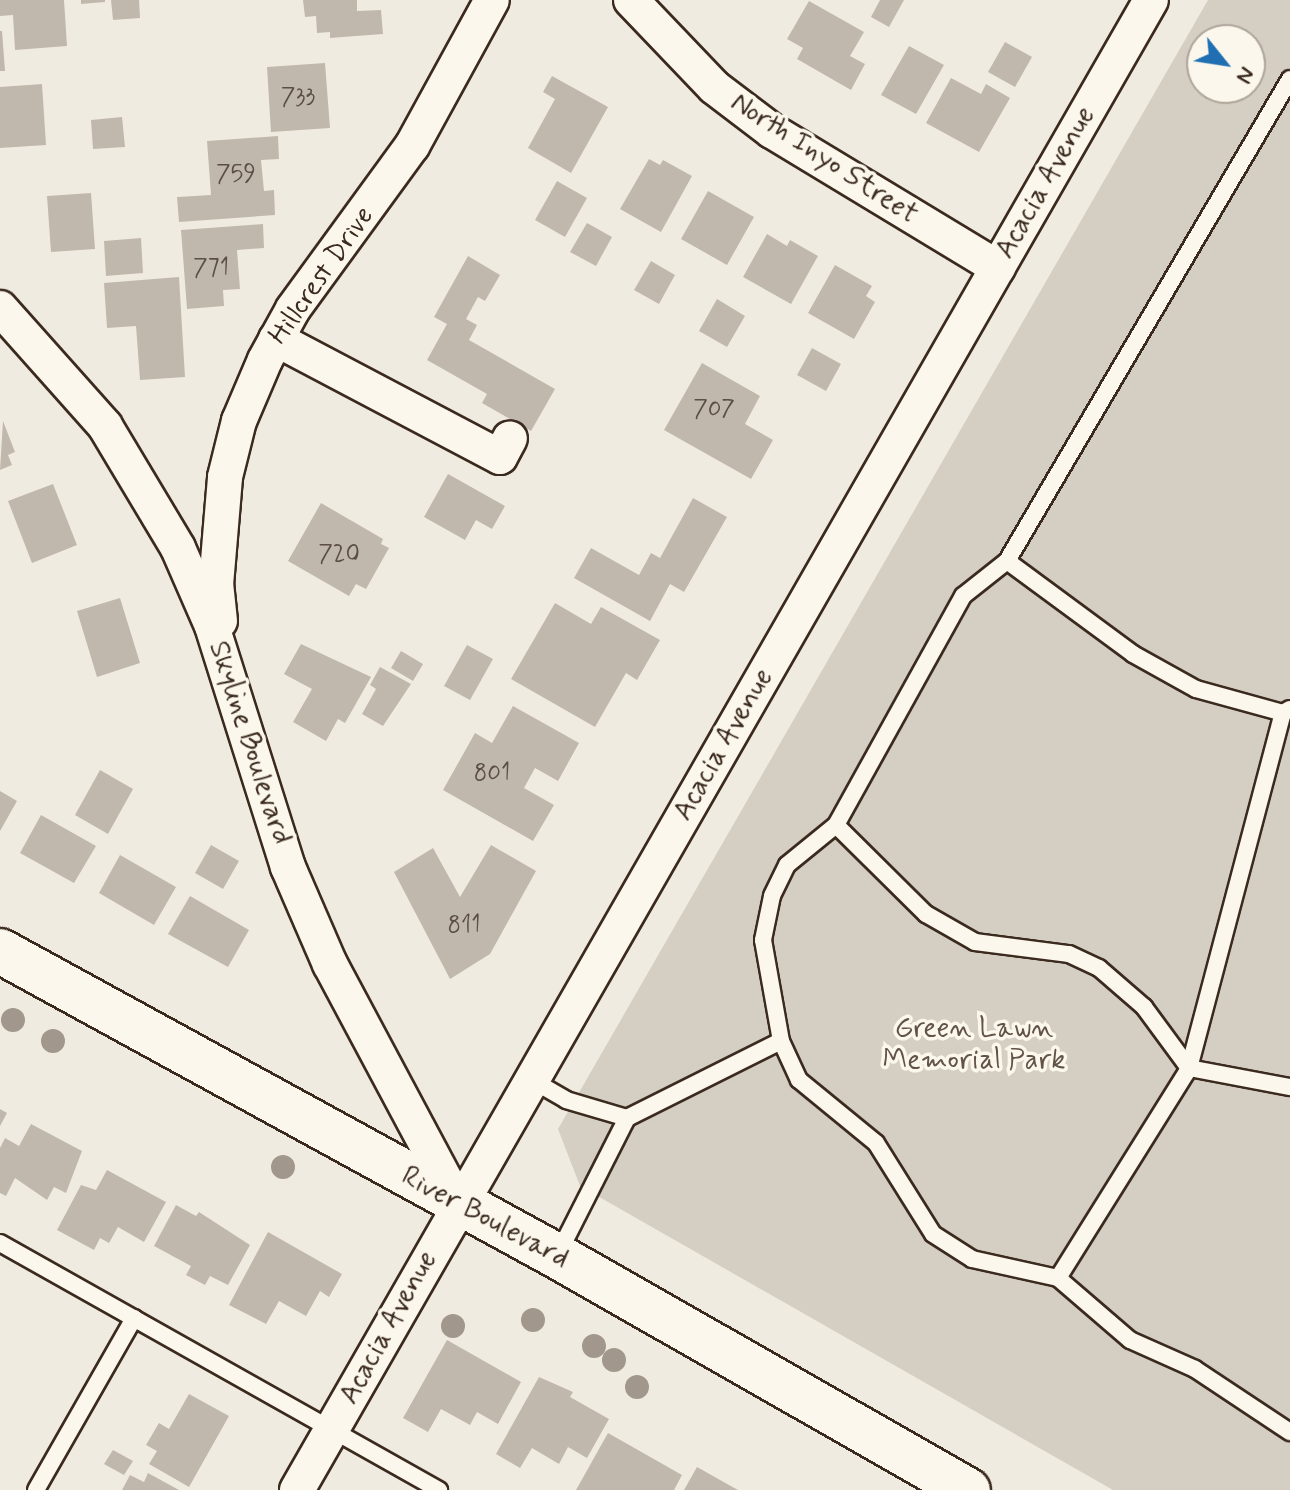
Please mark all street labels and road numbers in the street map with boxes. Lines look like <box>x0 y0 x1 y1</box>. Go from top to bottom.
street label: North Inyo Street <box>725 86 923 232</box>
street label: Acacia Avenue <box>988 100 1104 266</box>
street label: Hillcrest Drive <box>262 201 382 351</box>
street label: Skyline Boulevard <box>201 639 297 847</box>
street label: Acacia Avenue <box>666 662 782 828</box>
street label: River Boulevard <box>397 1161 573 1275</box>
street label: Acacia Avenue <box>332 1244 446 1412</box>

